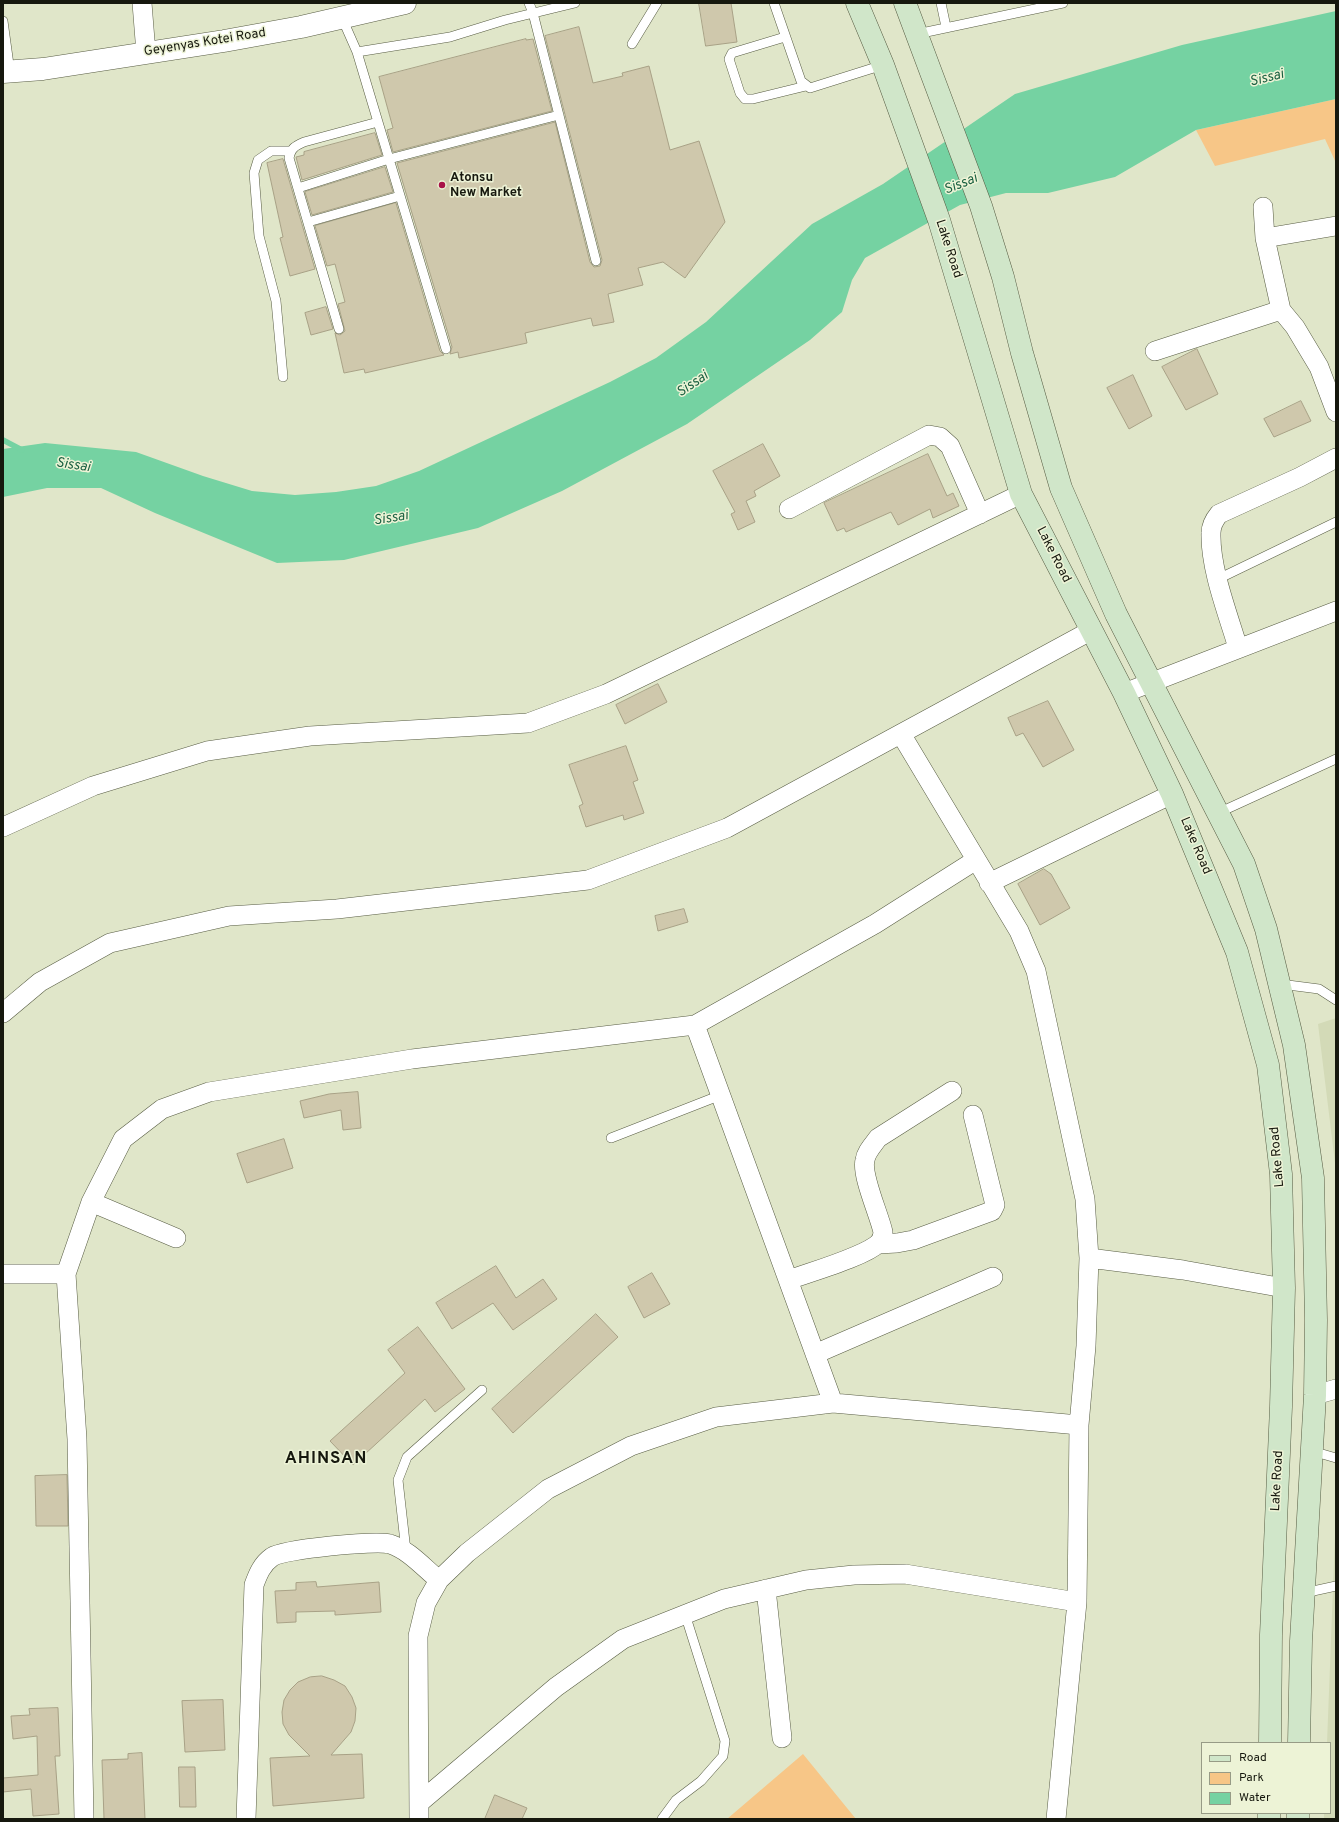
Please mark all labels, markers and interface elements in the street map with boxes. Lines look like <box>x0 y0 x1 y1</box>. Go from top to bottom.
street label: Geyenyas Kotei Road <box>143 26 267 60</box>
water label: Sissai <box>1248 67 1286 91</box>
place label: Atonsu New Market <box>450 170 522 201</box>
water label: Sissai <box>942 171 980 199</box>
marker: Atonsu New Market <box>437 180 447 190</box>
street label: Lake Road <box>931 218 965 280</box>
water label: Sissai <box>674 368 712 402</box>
water label: Sissai <box>55 455 91 477</box>
water label: Sissai <box>373 508 409 530</box>
street label: Lake Road <box>1032 524 1074 586</box>
street label: Lake Road <box>1176 815 1214 877</box>
street label: Lake Road <box>1268 1126 1288 1188</box>
district label: AHINSAN <box>285 1450 367 1470</box>
street label: Lake Road <box>1269 1450 1287 1512</box>
legend <box>1201 1742 1331 1814</box>
text: Road <box>1239 1750 1267 1766</box>
text: Park <box>1239 1770 1264 1786</box>
text: Water <box>1239 1790 1271 1806</box>

